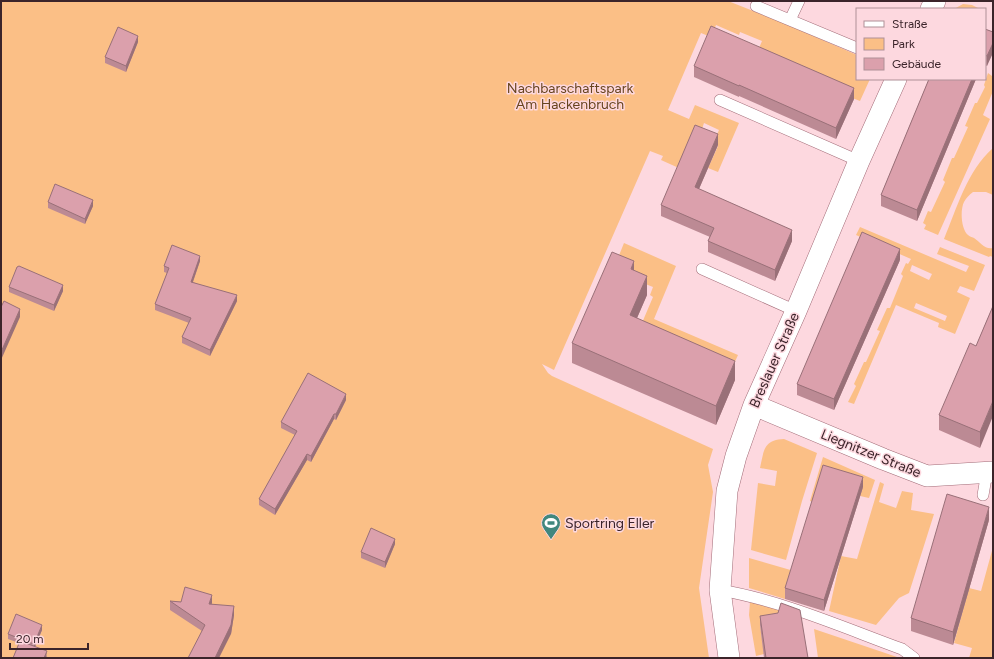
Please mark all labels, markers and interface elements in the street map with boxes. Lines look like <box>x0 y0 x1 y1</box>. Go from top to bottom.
legend <box>856 8 986 80</box>
text: Straße <box>892 17 928 31</box>
text: Park <box>892 37 915 51</box>
text: Gebäude <box>892 57 942 71</box>
park label: Nachbarschaftspark Am Hackenbruch <box>507 80 633 113</box>
street label: Breslauer Straße <box>746 310 803 411</box>
street label: Liegnitzer Straße <box>818 426 924 481</box>
sports icon: Sportring Eller <box>540 512 562 540</box>
place label: Sportring Eller <box>565 515 655 532</box>
scale bar <box>10 625 88 651</box>
text: 20 m <box>16 632 44 646</box>

